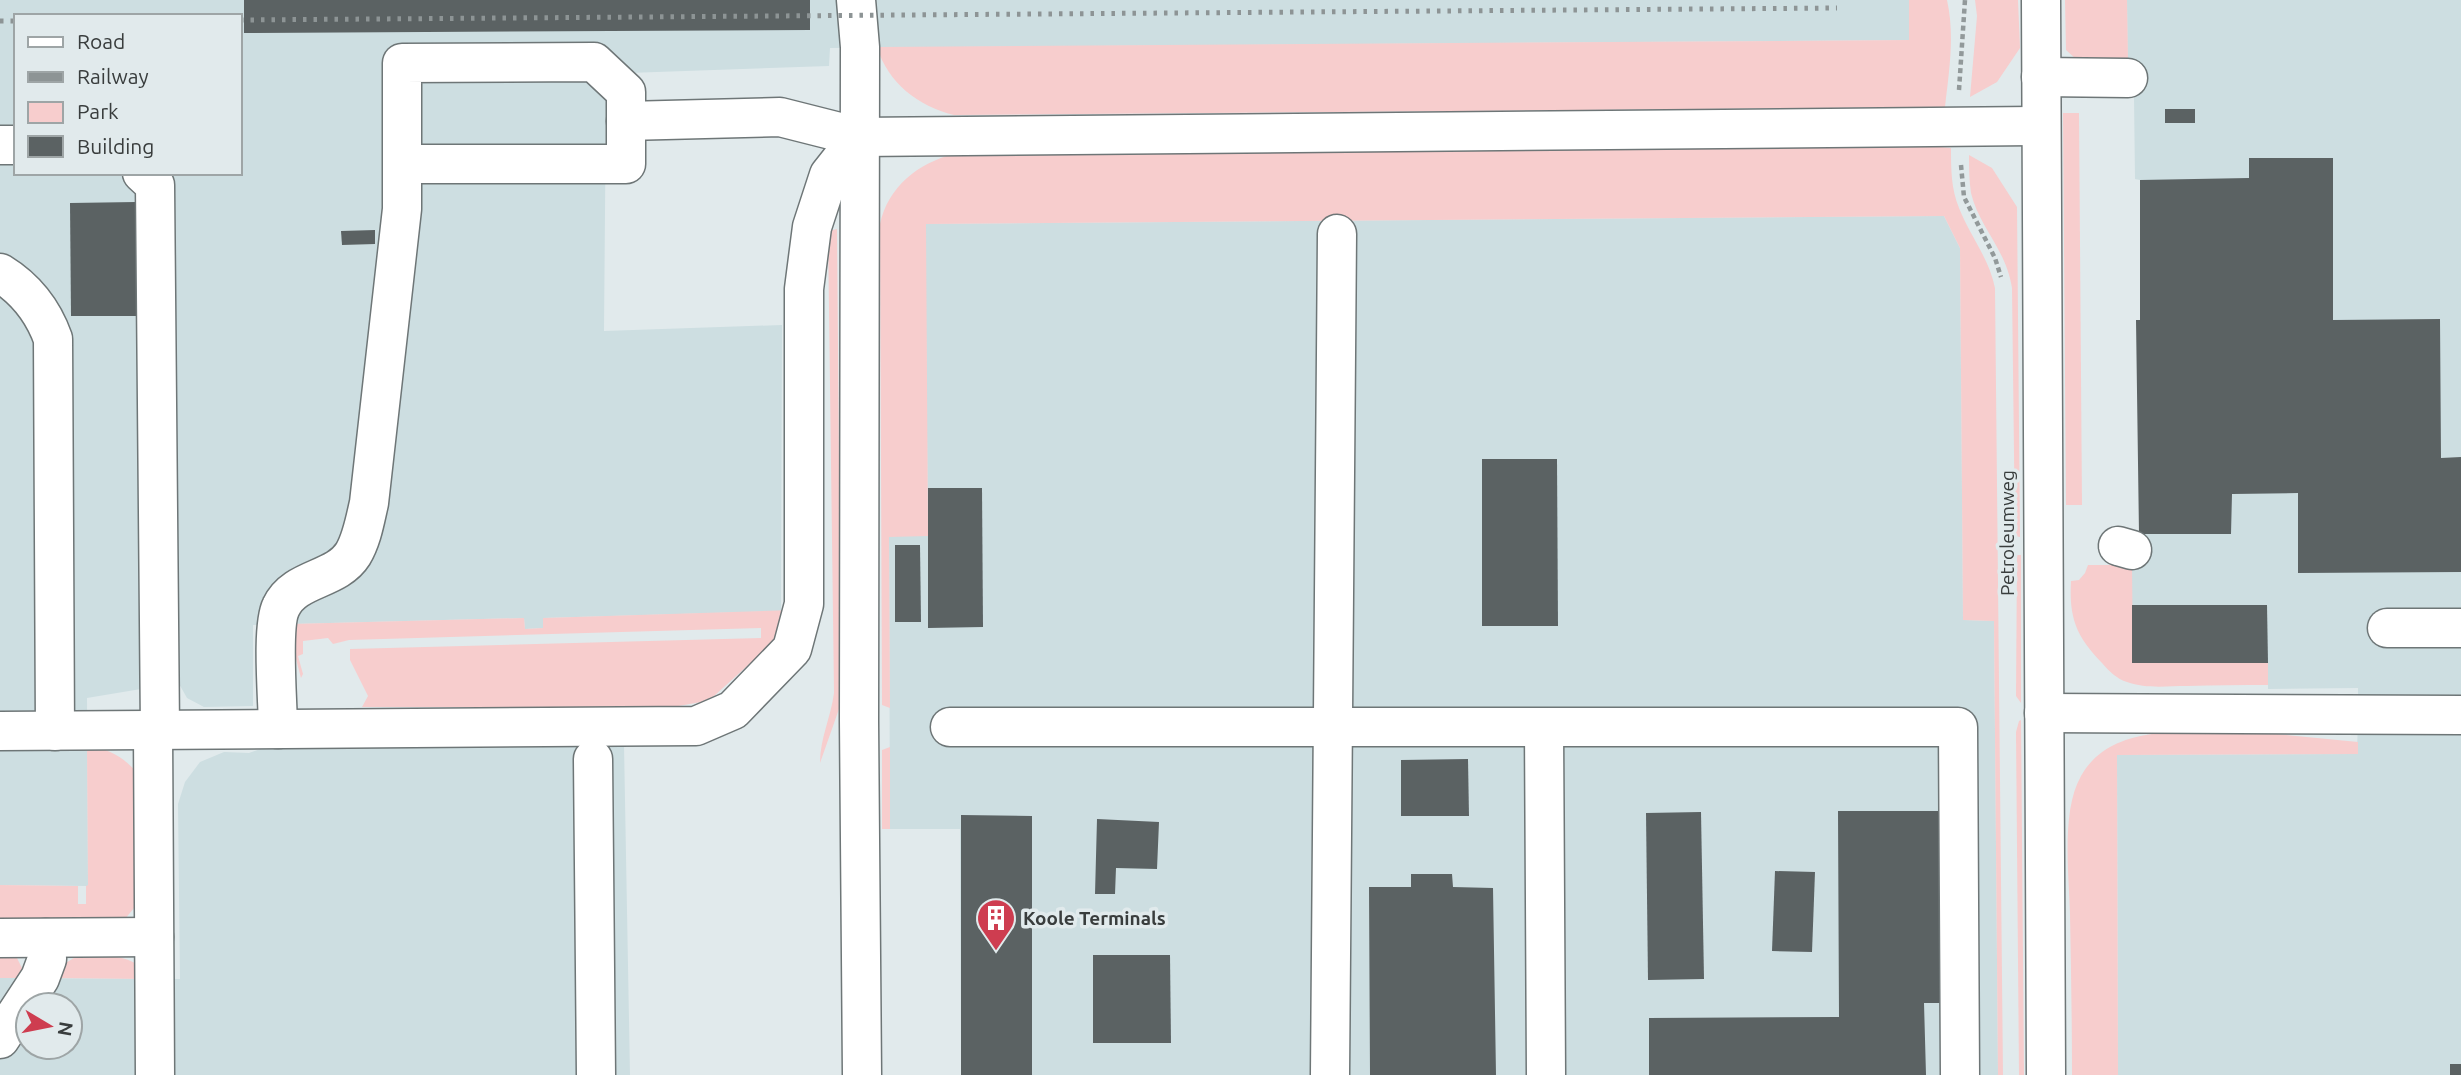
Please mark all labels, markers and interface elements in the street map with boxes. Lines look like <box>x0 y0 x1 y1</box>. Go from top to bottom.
legend <box>14 14 242 175</box>
text: Road <box>77 29 125 53</box>
text: Railway <box>77 64 149 88</box>
text: Park <box>77 99 119 123</box>
text: Building <box>77 134 154 158</box>
street label: Petroleumweg <box>1996 470 2018 596</box>
building icon: Koole Terminals <box>975 897 1017 952</box>
place label: Koole Terminals <box>1023 907 1166 929</box>
north arrow <box>14 991 84 1061</box>
text: N <box>54 1020 78 1038</box>

